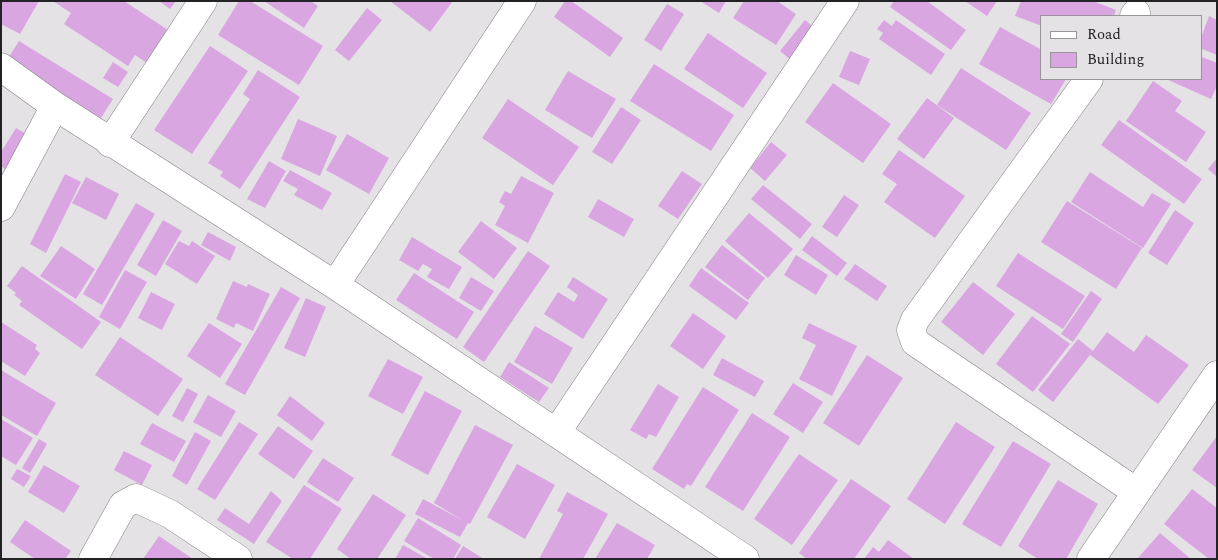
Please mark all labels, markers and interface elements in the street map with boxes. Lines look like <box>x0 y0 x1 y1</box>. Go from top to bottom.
legend <box>1040 15 1203 80</box>
text: Road <box>1087 23 1121 46</box>
text: Building <box>1087 48 1144 71</box>

